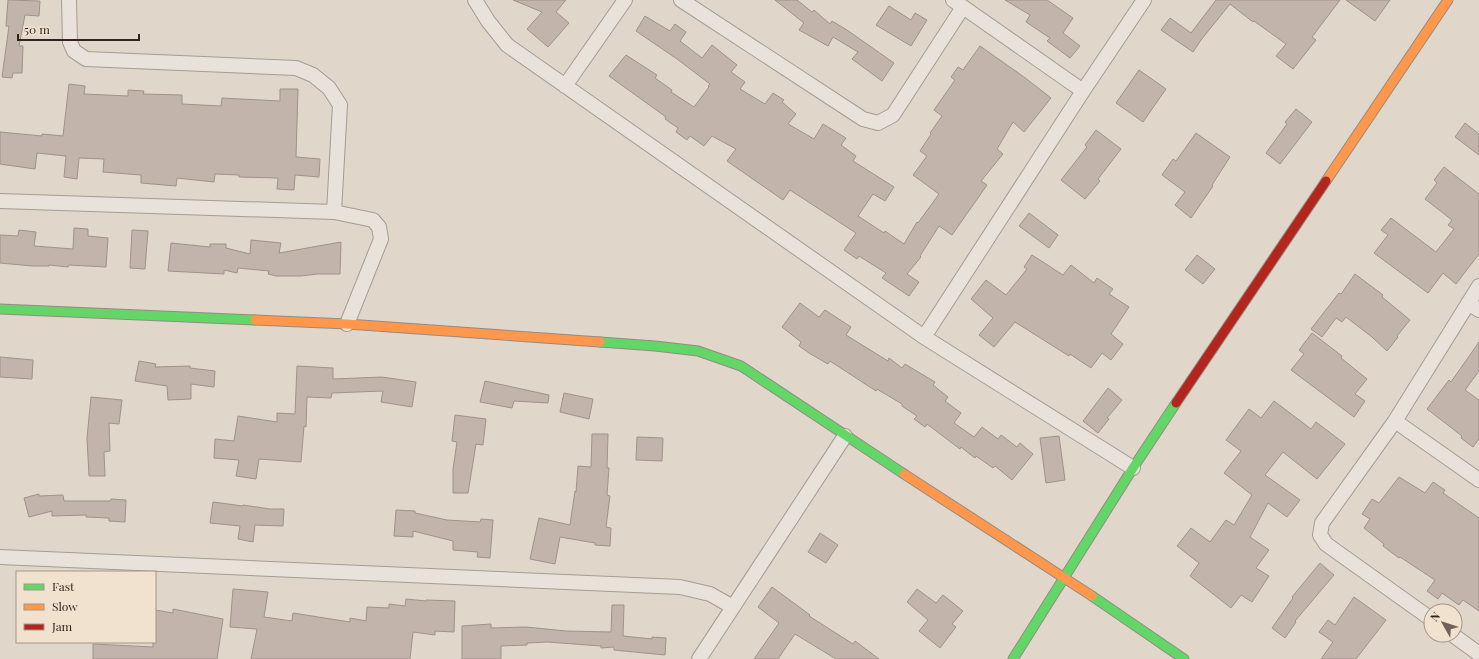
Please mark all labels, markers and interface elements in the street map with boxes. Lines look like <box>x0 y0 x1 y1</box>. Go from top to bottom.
scale bar <box>18 16 139 42</box>
text: 50 m <box>24 21 50 37</box>
legend <box>16 571 156 643</box>
text: Fast <box>52 578 75 594</box>
text: Slow <box>52 598 78 614</box>
north arrow <box>1423 603 1463 643</box>
text: N <box>1427 609 1443 624</box>
text: Jam <box>51 618 73 634</box>

